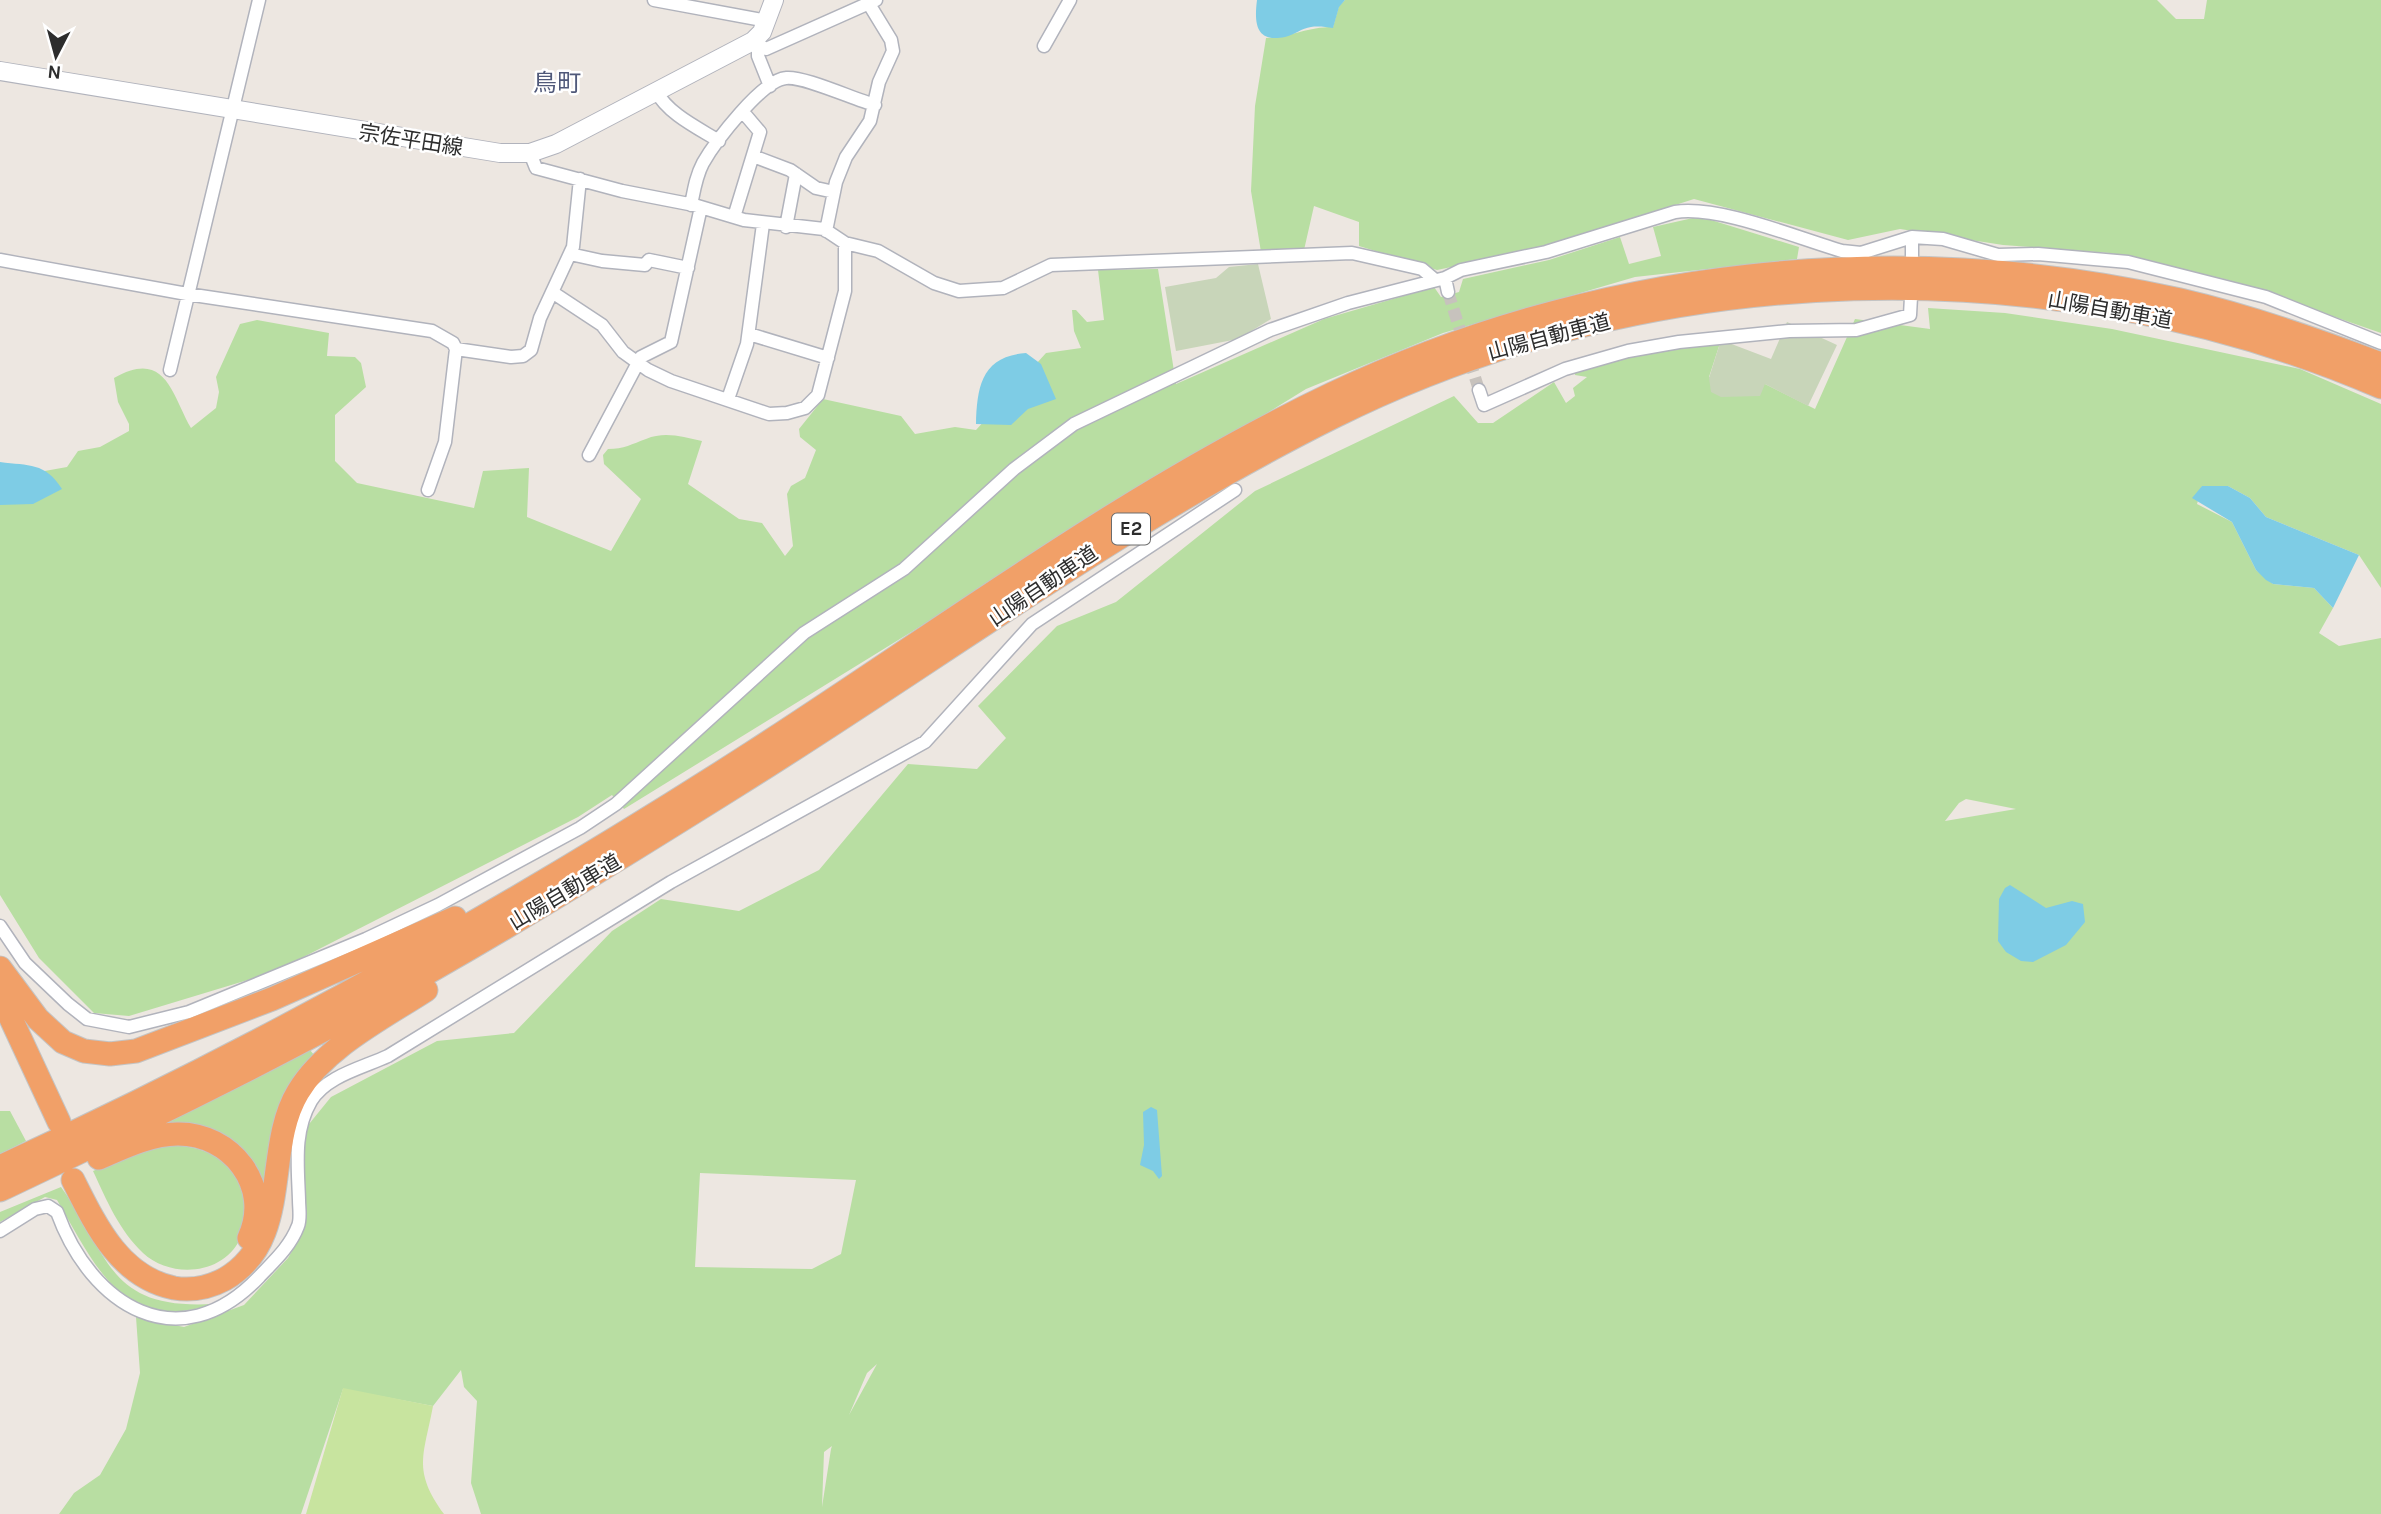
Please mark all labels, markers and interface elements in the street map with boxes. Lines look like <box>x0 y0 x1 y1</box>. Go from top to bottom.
north arrow <box>21 21 91 91</box>
text: N <box>46 60 62 84</box>
district label: 鳥町 <box>533 69 581 97</box>
street label: 宗佐平田線 <box>357 120 465 160</box>
street label: 山陽自動車道 <box>2046 287 2174 333</box>
street label: 山陽自動車道 <box>1485 309 1613 365</box>
road number: E2 <box>1112 514 1150 544</box>
street label: 山陽自動車道 <box>984 541 1102 631</box>
street label: 山陽自動車道 <box>505 849 625 935</box>

